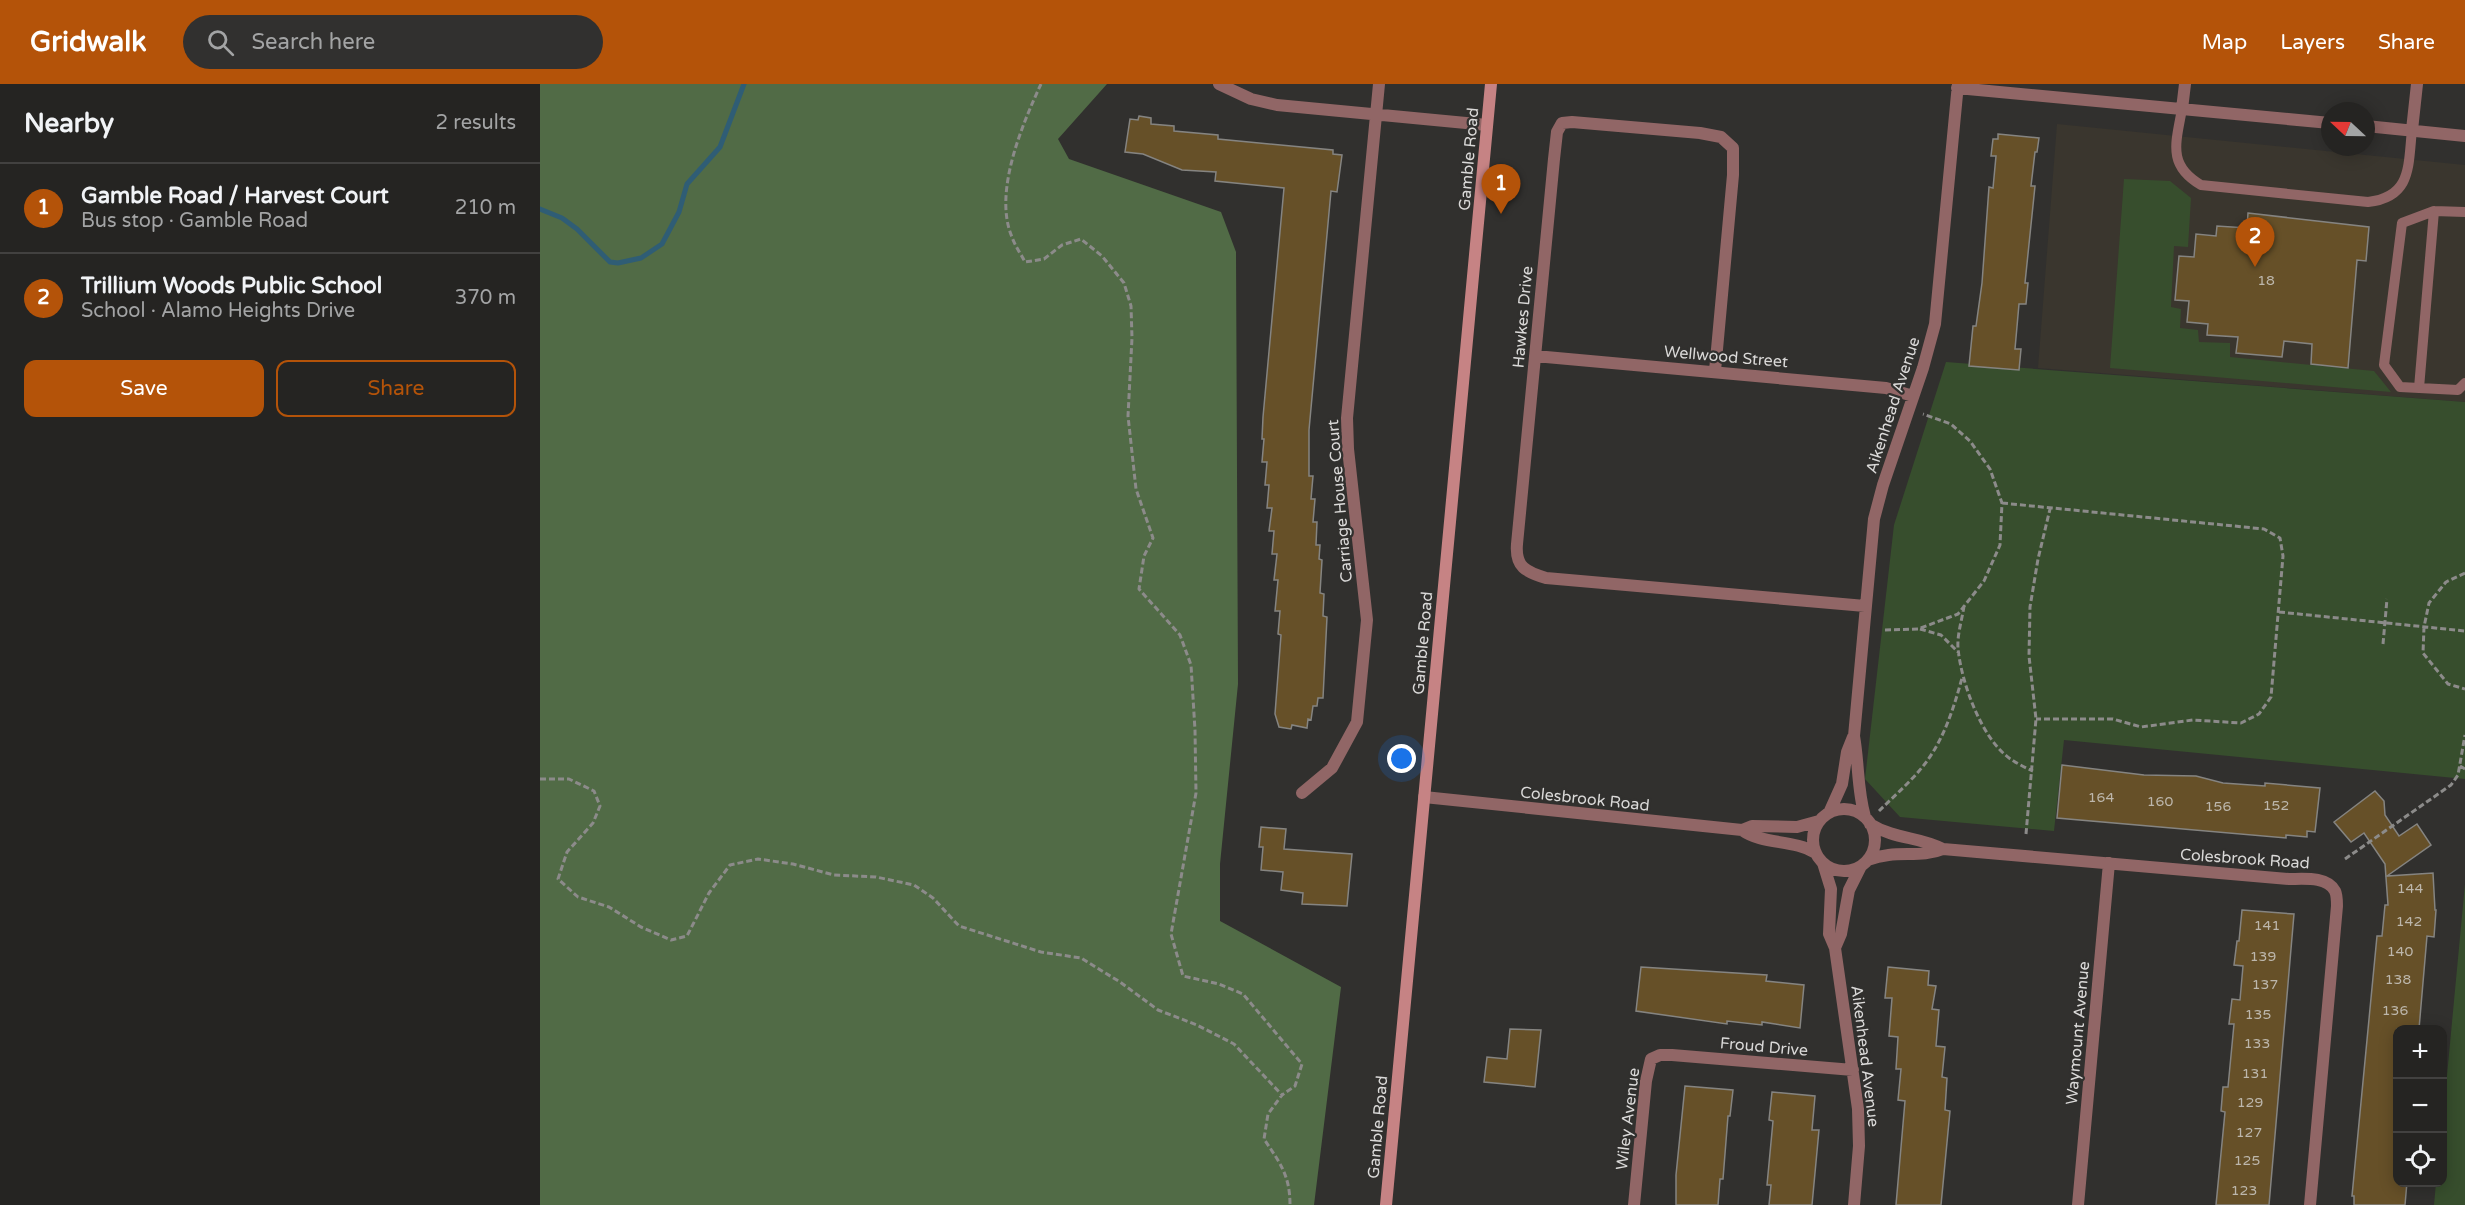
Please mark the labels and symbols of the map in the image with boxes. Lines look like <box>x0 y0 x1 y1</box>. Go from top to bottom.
north arrow <box>2321 102 2375 156</box>
street label: Gamble Road <box>1455 107 1483 211</box>
pin: 1 <box>1482 164 1520 214</box>
pin: 2 <box>2236 218 2274 267</box>
street label: Hawkes Drive <box>1509 265 1537 369</box>
house number: 18 <box>2257 272 2275 289</box>
street label: Aikenhead Avenue <box>1861 334 1924 476</box>
street label: Wellwood Street <box>1663 342 1789 372</box>
street label: Carriage House Court <box>1323 419 1357 583</box>
street label: Gamble Road <box>1409 591 1437 695</box>
your location <box>1387 744 1416 773</box>
street label: Colesbrook Road <box>1519 782 1651 816</box>
house number: 164 <box>2088 789 2114 806</box>
house number: 160 <box>2147 793 2173 810</box>
house number: 152 <box>2263 797 2289 814</box>
house number: 156 <box>2205 798 2231 815</box>
street label: Colesbrook Road <box>2179 844 2310 874</box>
house number: 144 <box>2397 880 2423 897</box>
house number: 142 <box>2396 913 2422 930</box>
house number: 141 <box>2254 917 2280 934</box>
house number: 140 <box>2387 943 2413 960</box>
house number: 139 <box>2250 948 2276 965</box>
street label: Waymount Avenue <box>2062 960 2094 1106</box>
house number: 138 <box>2385 971 2411 988</box>
house number: 137 <box>2252 976 2278 993</box>
street label: Aikenhead Avenue <box>1846 984 1884 1128</box>
house number: 136 <box>2382 1002 2408 1019</box>
house number: 135 <box>2245 1006 2271 1023</box>
street label: Froud Drive <box>1719 1033 1809 1061</box>
house number: 133 <box>2244 1035 2270 1052</box>
house number: 131 <box>2242 1065 2268 1082</box>
street label: Wiley Avenue <box>1612 1067 1644 1171</box>
street label: Gamble Road <box>1364 1075 1392 1179</box>
house number: 129 <box>2237 1094 2263 1111</box>
house number: 127 <box>2236 1124 2262 1141</box>
house number: 125 <box>2234 1152 2260 1169</box>
house number: 123 <box>2231 1182 2257 1199</box>

